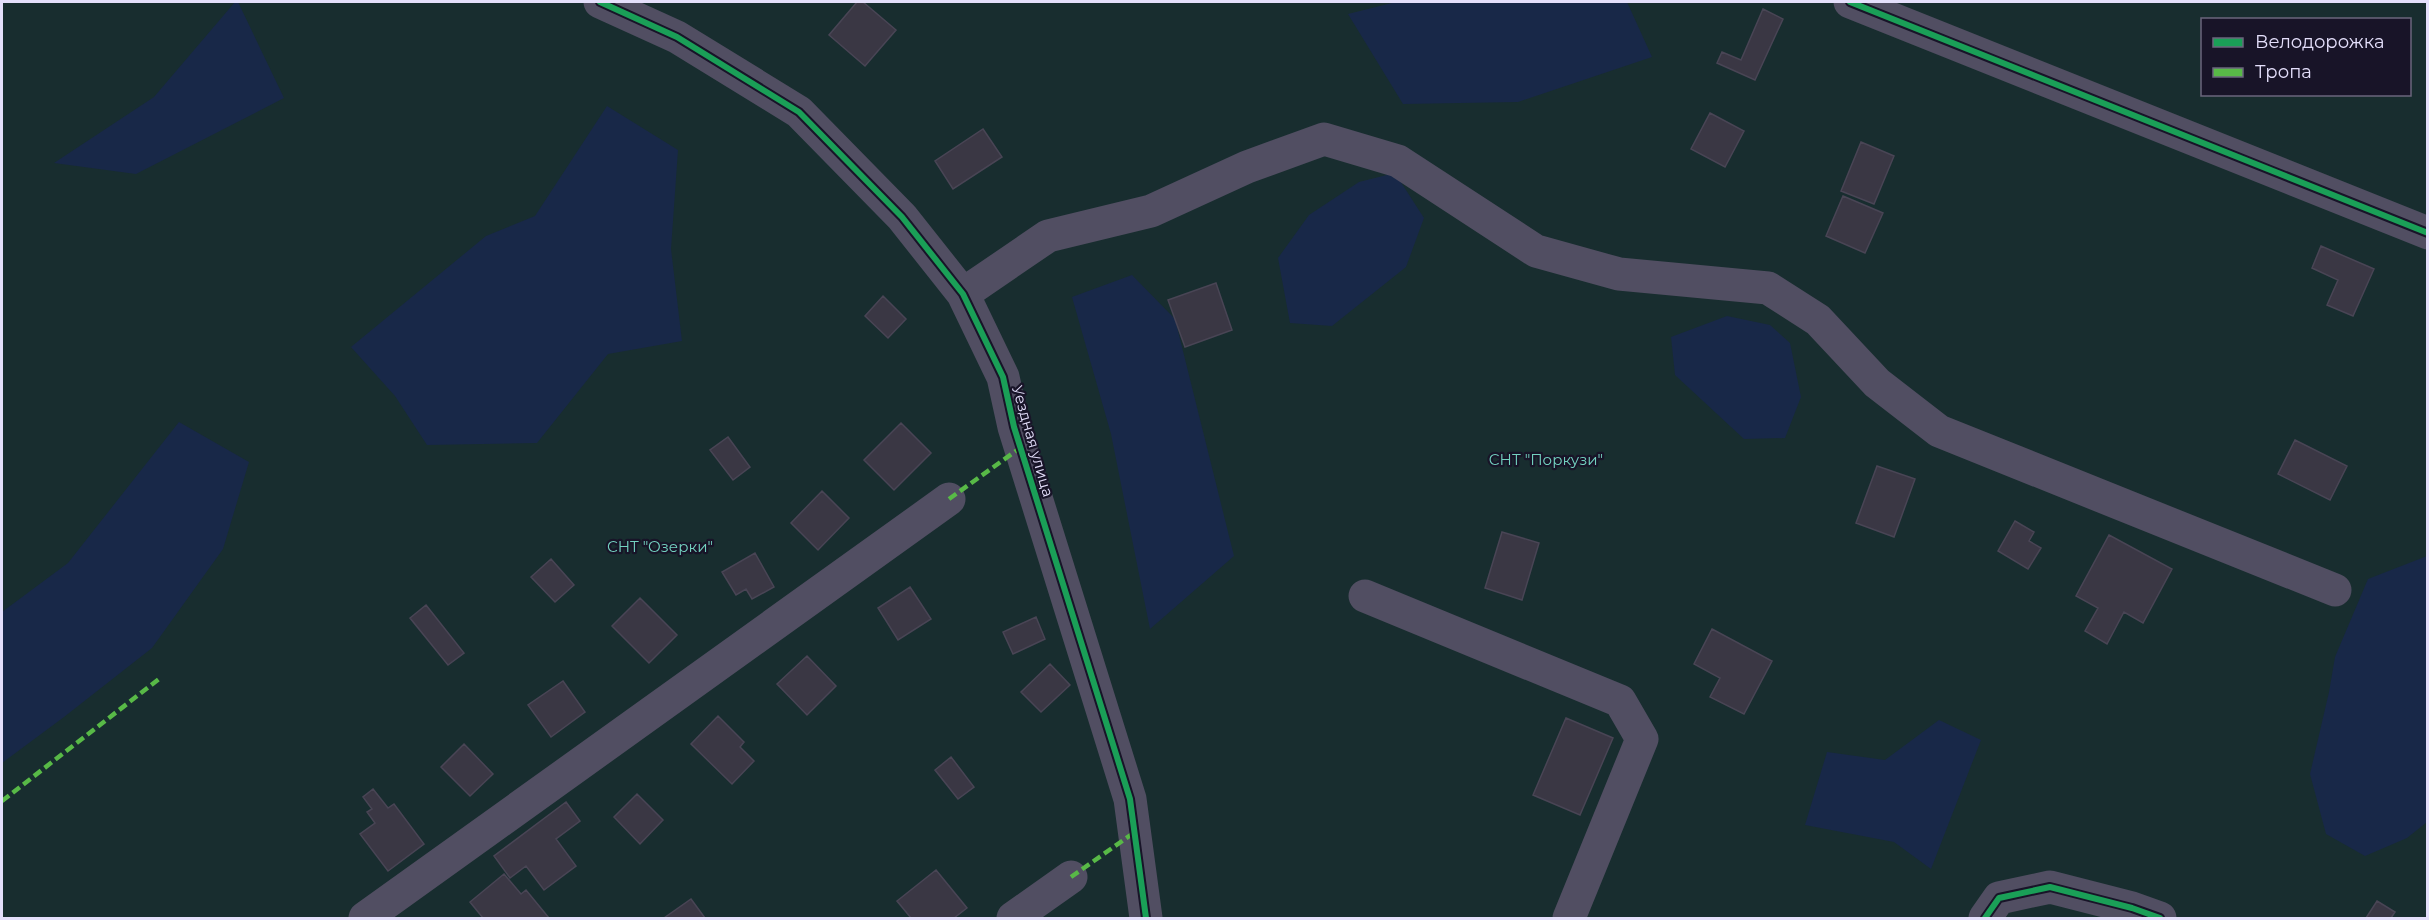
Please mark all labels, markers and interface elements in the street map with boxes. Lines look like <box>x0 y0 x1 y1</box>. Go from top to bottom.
legend <box>2201 18 2411 96</box>
text: Велодорожка <box>2255 31 2384 53</box>
text: Тропа <box>2255 61 2312 83</box>
street label: Уездная улица <box>1008 383 1058 499</box>
park label: СНТ "Поркузи" <box>1489 450 1603 469</box>
park label: СНТ "Озерки" <box>607 537 713 556</box>

